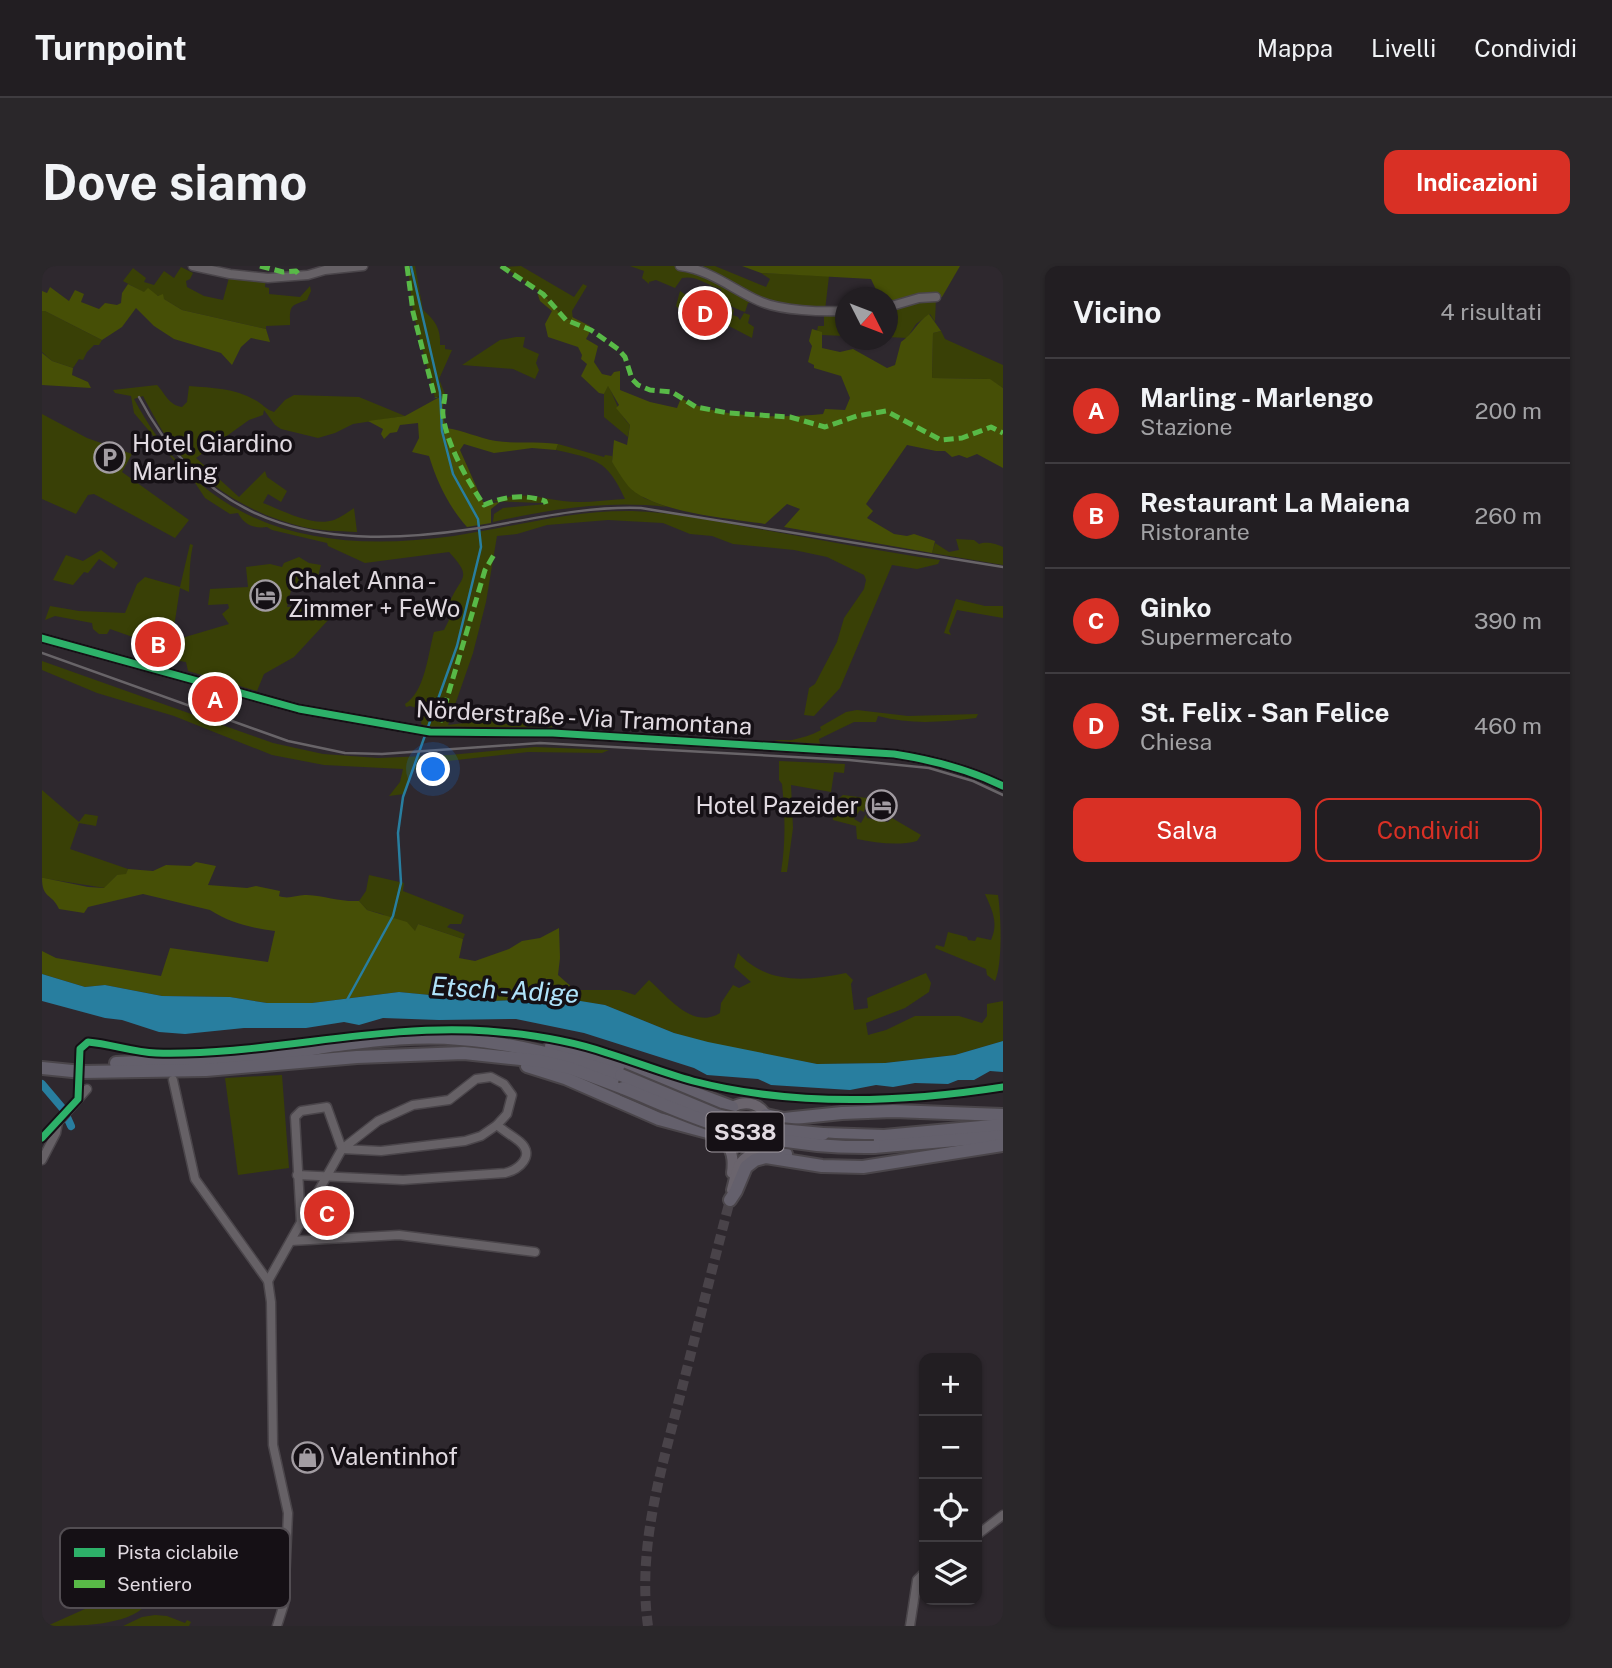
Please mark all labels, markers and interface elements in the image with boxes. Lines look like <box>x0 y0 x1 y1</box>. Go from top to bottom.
text: Turnpoint <box>35 29 187 67</box>
text: Mappa <box>1257 34 1333 62</box>
text: Livelli <box>1371 34 1436 62</box>
text: Condividi <box>1474 34 1577 62</box>
button: Indicazioni <box>1384 150 1570 214</box>
text: Dove siamo <box>42 153 307 211</box>
pin: D <box>682 287 728 339</box>
north arrow <box>835 287 898 350</box>
text: Vicino <box>1073 294 1162 330</box>
text: 4 risultati <box>1440 298 1542 325</box>
text: Marling - Marlengo <box>1140 382 1373 413</box>
text: A <box>1088 397 1104 424</box>
text: 200 m <box>1475 397 1542 424</box>
text: Stazione <box>1140 413 1233 440</box>
place label: Hotel Giardino Marling <box>132 429 293 485</box>
parking icon: Hotel Giardino Marling <box>92 441 126 475</box>
text: Restaurant La Maiena <box>1140 487 1410 518</box>
text: B <box>1088 502 1104 529</box>
text: 260 m <box>1475 502 1542 529</box>
text: Ristorante <box>1140 518 1250 545</box>
place label: Chalet Anna - Zimmer + FeWo <box>288 566 460 622</box>
hotel icon: Chalet Anna - Zimmer + FeWo <box>248 578 282 612</box>
text: Ginko <box>1140 592 1212 623</box>
text: C <box>1088 607 1104 634</box>
text: 390 m <box>1474 607 1542 634</box>
pin: B <box>135 618 181 670</box>
text: Supermercato <box>1140 623 1293 650</box>
pin: A <box>192 673 238 725</box>
street label: Nörderstraße - Via Tramontana <box>415 694 753 740</box>
text: St. Felix - San Felice <box>1140 697 1390 728</box>
text: D <box>1088 712 1104 739</box>
text: 460 m <box>1474 712 1542 739</box>
text: Chiesa <box>1140 728 1212 755</box>
your location <box>416 752 450 786</box>
hotel icon: Hotel Pazeider <box>865 789 899 823</box>
place label: Hotel Pazeider <box>695 791 859 819</box>
button: Salva <box>1073 798 1301 862</box>
button: Condividi <box>1315 798 1542 862</box>
water label: Etsch - Adige <box>430 970 580 1009</box>
road number: SS38 <box>706 1112 784 1152</box>
pin: C <box>304 1187 350 1239</box>
map controls <box>919 1353 982 1605</box>
button: + <box>919 1353 982 1416</box>
button: − <box>919 1416 982 1479</box>
shop icon: Valentinhof <box>290 1440 324 1474</box>
place label: Valentinhof <box>330 1442 458 1470</box>
button: locate <box>919 1479 982 1542</box>
legend <box>60 1528 290 1608</box>
text: Pista ciclabile <box>117 1541 239 1563</box>
button: layers <box>919 1542 982 1605</box>
text: Sentiero <box>117 1573 192 1595</box>

